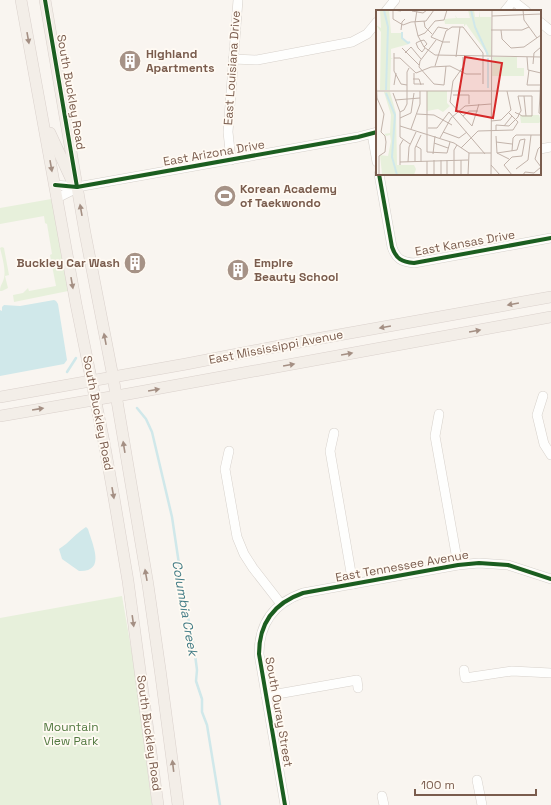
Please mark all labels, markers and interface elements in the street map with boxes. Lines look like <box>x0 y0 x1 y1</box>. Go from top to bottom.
street label: East Louisiana Drive <box>220 10 244 126</box>
inset map <box>376 10 541 175</box>
one-way arrow <box>26 32 32 44</box>
street label: South Buckley Road <box>53 33 89 151</box>
place label: Highland Apartments <box>146 46 215 76</box>
building icon: Highland Apartments <box>117 48 143 74</box>
street label: East Arizona Drive <box>162 136 266 170</box>
one-way arrow <box>48 160 54 172</box>
place label: Korean Academy of Taekwondo <box>240 181 337 211</box>
sports icon: Korean Academy of Taekwondo <box>212 183 238 209</box>
one-way arrow <box>78 204 84 216</box>
street label: East Kansas Drive <box>414 226 516 260</box>
building icon: Buckley Car Wash <box>122 250 148 276</box>
place label: Buckley Car Wash <box>17 255 120 271</box>
place label: Empire Beauty School <box>254 255 339 285</box>
building icon: Empire Beauty School <box>225 257 251 283</box>
one-way arrow <box>69 277 75 290</box>
one-way arrow <box>507 301 519 307</box>
one-way arrow <box>379 324 391 330</box>
street label: East Mississippi Avenue <box>207 326 345 368</box>
one-way arrow <box>469 327 481 333</box>
one-way arrow <box>102 333 108 345</box>
one-way arrow <box>341 351 353 357</box>
street label: South Buckley Road <box>79 354 117 472</box>
one-way arrow <box>283 362 295 368</box>
one-way arrow <box>148 386 160 392</box>
one-way arrow <box>32 406 45 412</box>
one-way arrow <box>121 441 127 453</box>
one-way arrow <box>110 487 116 499</box>
street label: East Tennessee Avenue <box>334 546 470 586</box>
water label: Columbia Creek <box>168 559 202 659</box>
one-way arrow <box>143 569 149 581</box>
one-way arrow <box>130 615 136 628</box>
street label: South Ouray Street <box>261 656 297 768</box>
street label: South Buckley Road <box>133 674 165 792</box>
park label: Mountain View Park <box>43 719 99 749</box>
one-way arrow <box>170 760 176 772</box>
scale bar <box>415 771 536 797</box>
text: 100 m <box>421 777 455 793</box>

